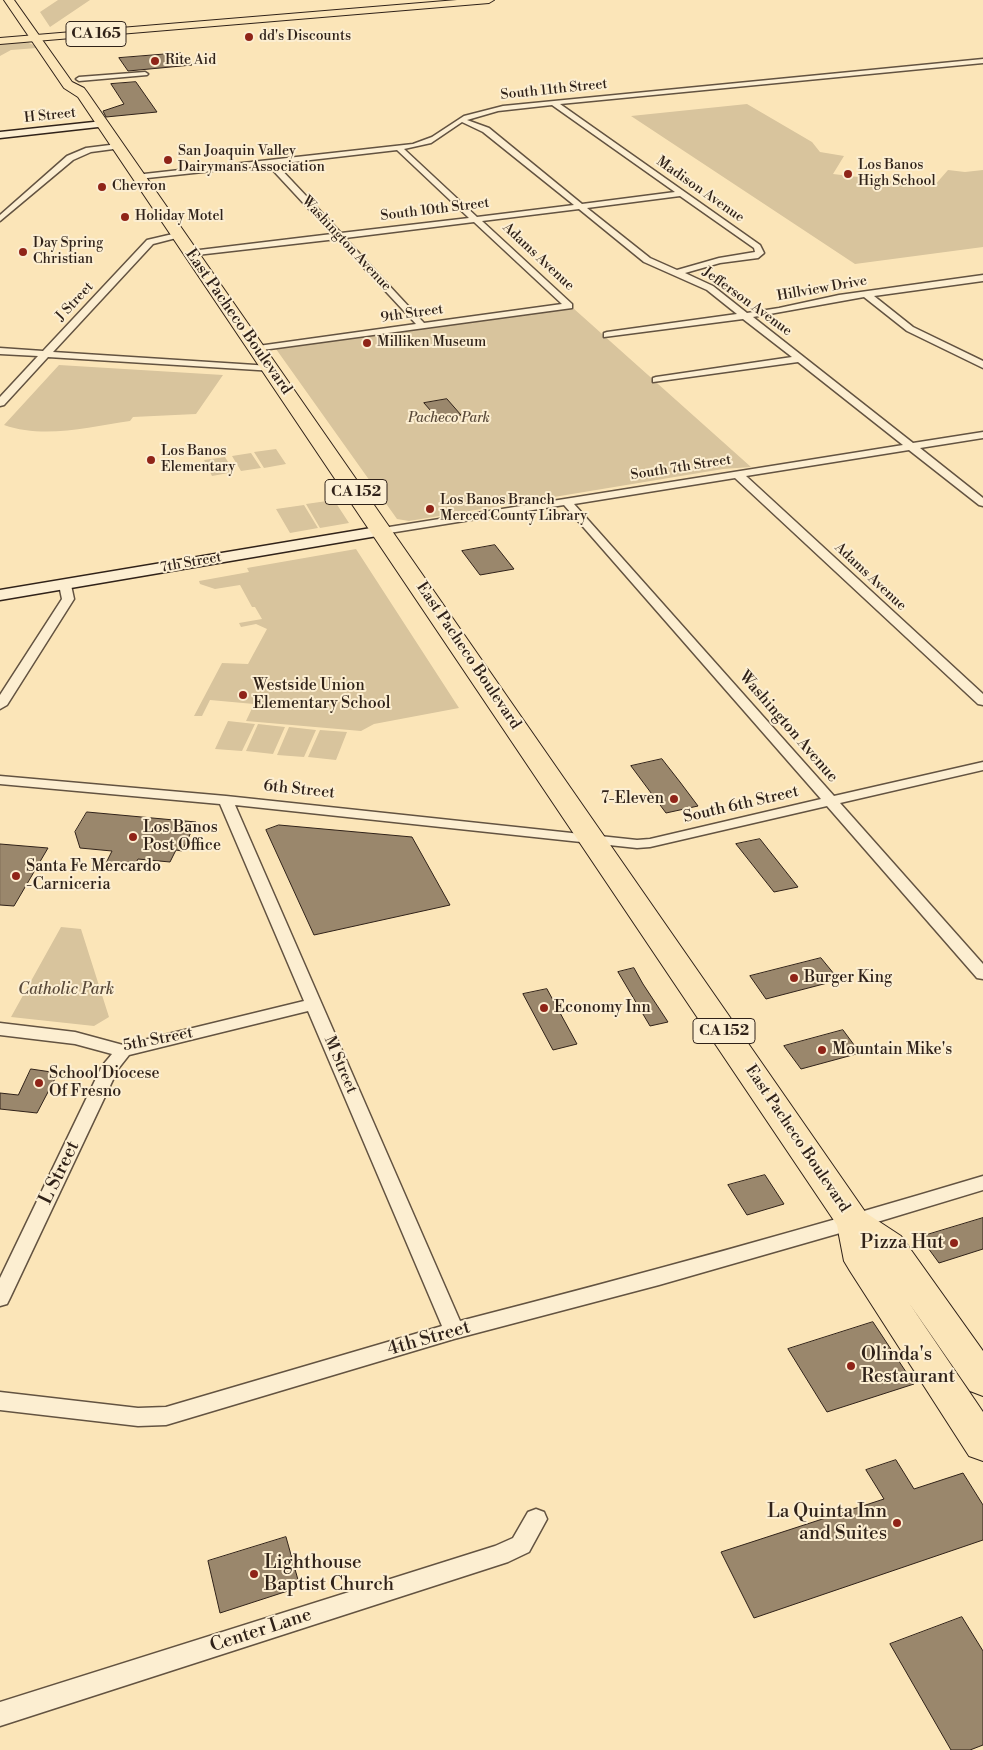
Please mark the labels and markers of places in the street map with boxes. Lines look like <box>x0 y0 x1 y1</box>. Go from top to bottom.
place label: dd's Discounts <box>259 29 351 45</box>
marker: dd's Discounts <box>243 31 255 43</box>
place label: Rite Aid <box>165 53 216 69</box>
marker: Rite Aid <box>149 55 161 67</box>
place label: San Joaquin Valley Dairymans Association <box>178 144 325 176</box>
marker: San Joaquin Valley Dairymans Association <box>162 154 174 166</box>
place label: Los Banos High School <box>858 158 936 190</box>
marker: Los Banos High School <box>842 168 854 180</box>
place label: Chevron <box>112 179 166 195</box>
marker: Chevron <box>96 181 108 193</box>
place label: Holiday Motel <box>135 209 224 225</box>
marker: Holiday Motel <box>119 211 131 223</box>
place label: Day Spring Christian <box>33 236 103 268</box>
marker: Day Spring Christian <box>17 246 29 258</box>
place label: Milliken Museum <box>377 335 486 351</box>
marker: Milliken Museum <box>361 337 373 349</box>
place label: Los Banos Elementary <box>161 444 235 477</box>
marker: Los Banos Elementary <box>145 454 157 466</box>
place label: Los Banos Branch Merced County Library <box>440 493 587 526</box>
marker: Los Banos Branch Merced County Library <box>424 503 436 515</box>
place label: Westside Union Elementary School <box>253 676 390 714</box>
marker: Westside Union Elementary School <box>237 689 249 701</box>
place label: 7-Eleven <box>601 789 664 809</box>
marker: 7-Eleven <box>668 793 680 805</box>
place label: Los Banos Post Office <box>143 818 221 856</box>
marker: Los Banos Post Office <box>127 831 139 843</box>
place label: Santa Fe Mercardo -Carniceria <box>26 857 161 895</box>
marker: Santa Fe Mercardo -Carniceria <box>10 870 22 882</box>
place label: Burger King <box>804 968 892 988</box>
marker: Burger King <box>788 972 800 984</box>
place label: Economy Inn <box>554 998 651 1018</box>
marker: Economy Inn <box>538 1002 550 1014</box>
place label: Mountain Mike's <box>832 1040 952 1060</box>
marker: Mountain Mike's <box>816 1044 828 1056</box>
place label: School Diocese Of Fresno <box>49 1064 160 1102</box>
marker: School Diocese Of Fresno <box>33 1077 45 1089</box>
place label: Pizza Hut <box>860 1232 944 1254</box>
marker: Pizza Hut <box>948 1237 960 1249</box>
place label: Olinda's Restaurant <box>861 1344 955 1388</box>
marker: Olinda's Restaurant <box>845 1360 857 1372</box>
place label: La Quinta Inn and Suites <box>767 1501 887 1545</box>
marker: La Quinta Inn and Suites <box>891 1517 903 1529</box>
place label: Lighthouse Baptist Church <box>264 1552 394 1596</box>
marker: Lighthouse Baptist Church <box>248 1568 260 1580</box>

